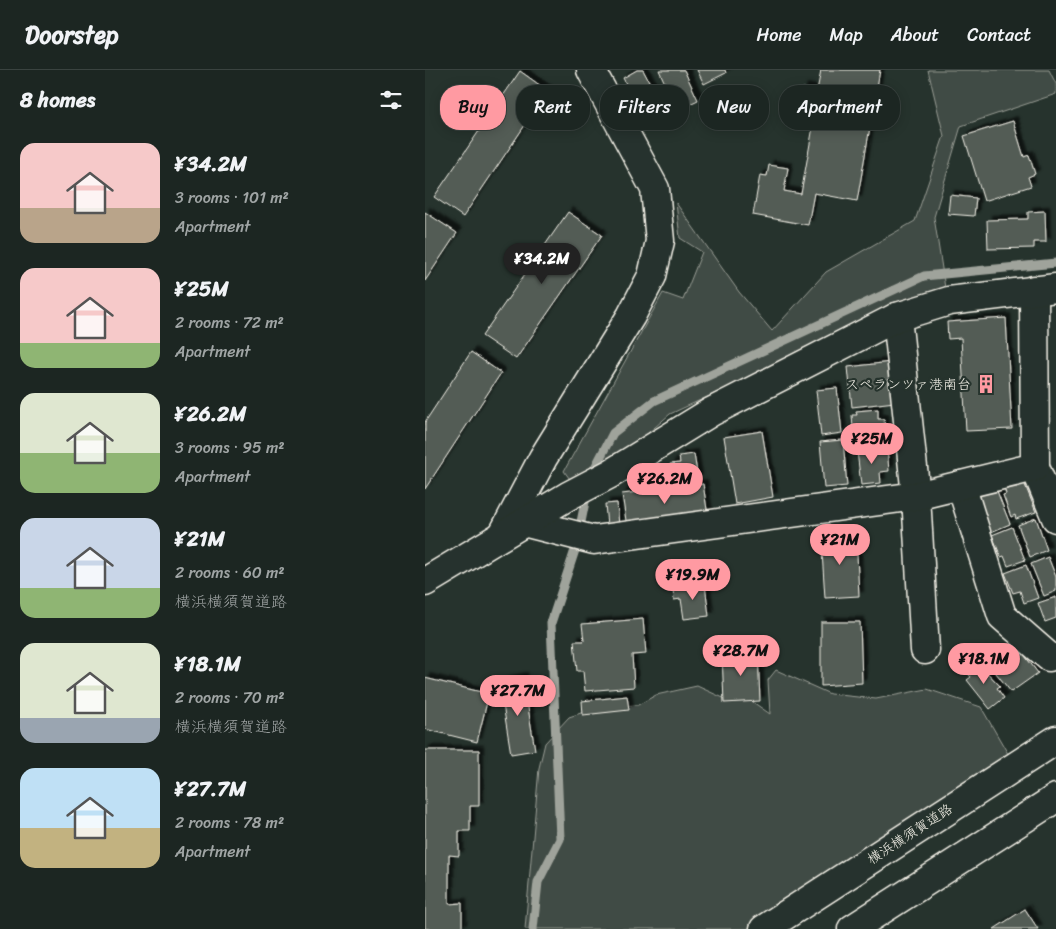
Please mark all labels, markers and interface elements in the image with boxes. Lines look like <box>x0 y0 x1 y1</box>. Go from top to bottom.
text: Doorstep <box>25 14 119 56</box>
text: Home <box>757 19 802 51</box>
text: Map <box>830 19 863 51</box>
text: About <box>891 19 939 51</box>
text: Contact <box>967 19 1031 51</box>
text: 8 homes <box>20 81 95 119</box>
chip: Buy <box>440 85 506 130</box>
chip: Rent <box>516 85 590 130</box>
chip: Filters <box>600 85 689 130</box>
chip: New <box>699 85 769 130</box>
chip: Apartment <box>779 85 900 130</box>
icon: filters <box>377 86 405 114</box>
text: ¥34.2M <box>175 145 247 183</box>
icon: home <box>60 163 120 223</box>
text: 3 rooms · 101 m² <box>175 183 289 212</box>
text: Apartment <box>175 212 251 241</box>
pin: ¥34.2M <box>501 242 583 285</box>
text: ¥34.2M <box>515 244 569 273</box>
text: ¥25M <box>175 270 229 308</box>
icon: home <box>60 288 120 348</box>
text: 2 rooms · 72 m² <box>175 308 284 337</box>
text: Apartment <box>175 337 251 366</box>
place label: スペランツァ港南台 <box>845 372 971 397</box>
building icon: スペランツァ港南台 <box>975 373 997 395</box>
text: ¥26.2M <box>175 395 246 433</box>
icon: home <box>60 413 120 473</box>
pin: ¥25M <box>842 422 902 465</box>
text: ¥25M <box>852 424 892 453</box>
text: 3 rooms · 95 m² <box>175 433 285 462</box>
text: Apartment <box>175 462 251 491</box>
pin: ¥26.2M <box>624 462 706 505</box>
text: ¥26.2M <box>638 464 692 493</box>
text: ¥21M <box>175 520 225 558</box>
pin: ¥21M <box>810 524 870 566</box>
text: ¥21M <box>821 525 859 554</box>
icon: home <box>60 538 120 598</box>
text: 2 rooms · 60 m² <box>175 558 285 587</box>
pin: ¥19.9M <box>652 558 734 601</box>
text: ¥19.9M <box>666 560 720 589</box>
text: 横浜横須賀道路 <box>175 587 287 616</box>
pin: ¥28.7M <box>700 634 782 677</box>
text: ¥28.7M <box>714 636 768 665</box>
pin: ¥18.1M <box>943 642 1025 685</box>
text: ¥18.1M <box>959 644 1009 673</box>
text: ¥18.1M <box>175 645 241 683</box>
icon: home <box>60 663 120 723</box>
pin: ¥27.7M <box>477 674 559 717</box>
text: ¥27.7M <box>491 676 545 705</box>
text: 2 rooms · 70 m² <box>175 683 285 712</box>
text: 横浜横須賀道路 <box>175 712 287 741</box>
text: ¥27.7M <box>175 770 246 808</box>
icon: home <box>60 788 120 848</box>
street label: 横浜横須賀道路 <box>862 797 958 871</box>
text: 2 rooms · 78 m² <box>175 808 284 837</box>
text: Apartment <box>175 837 251 866</box>

